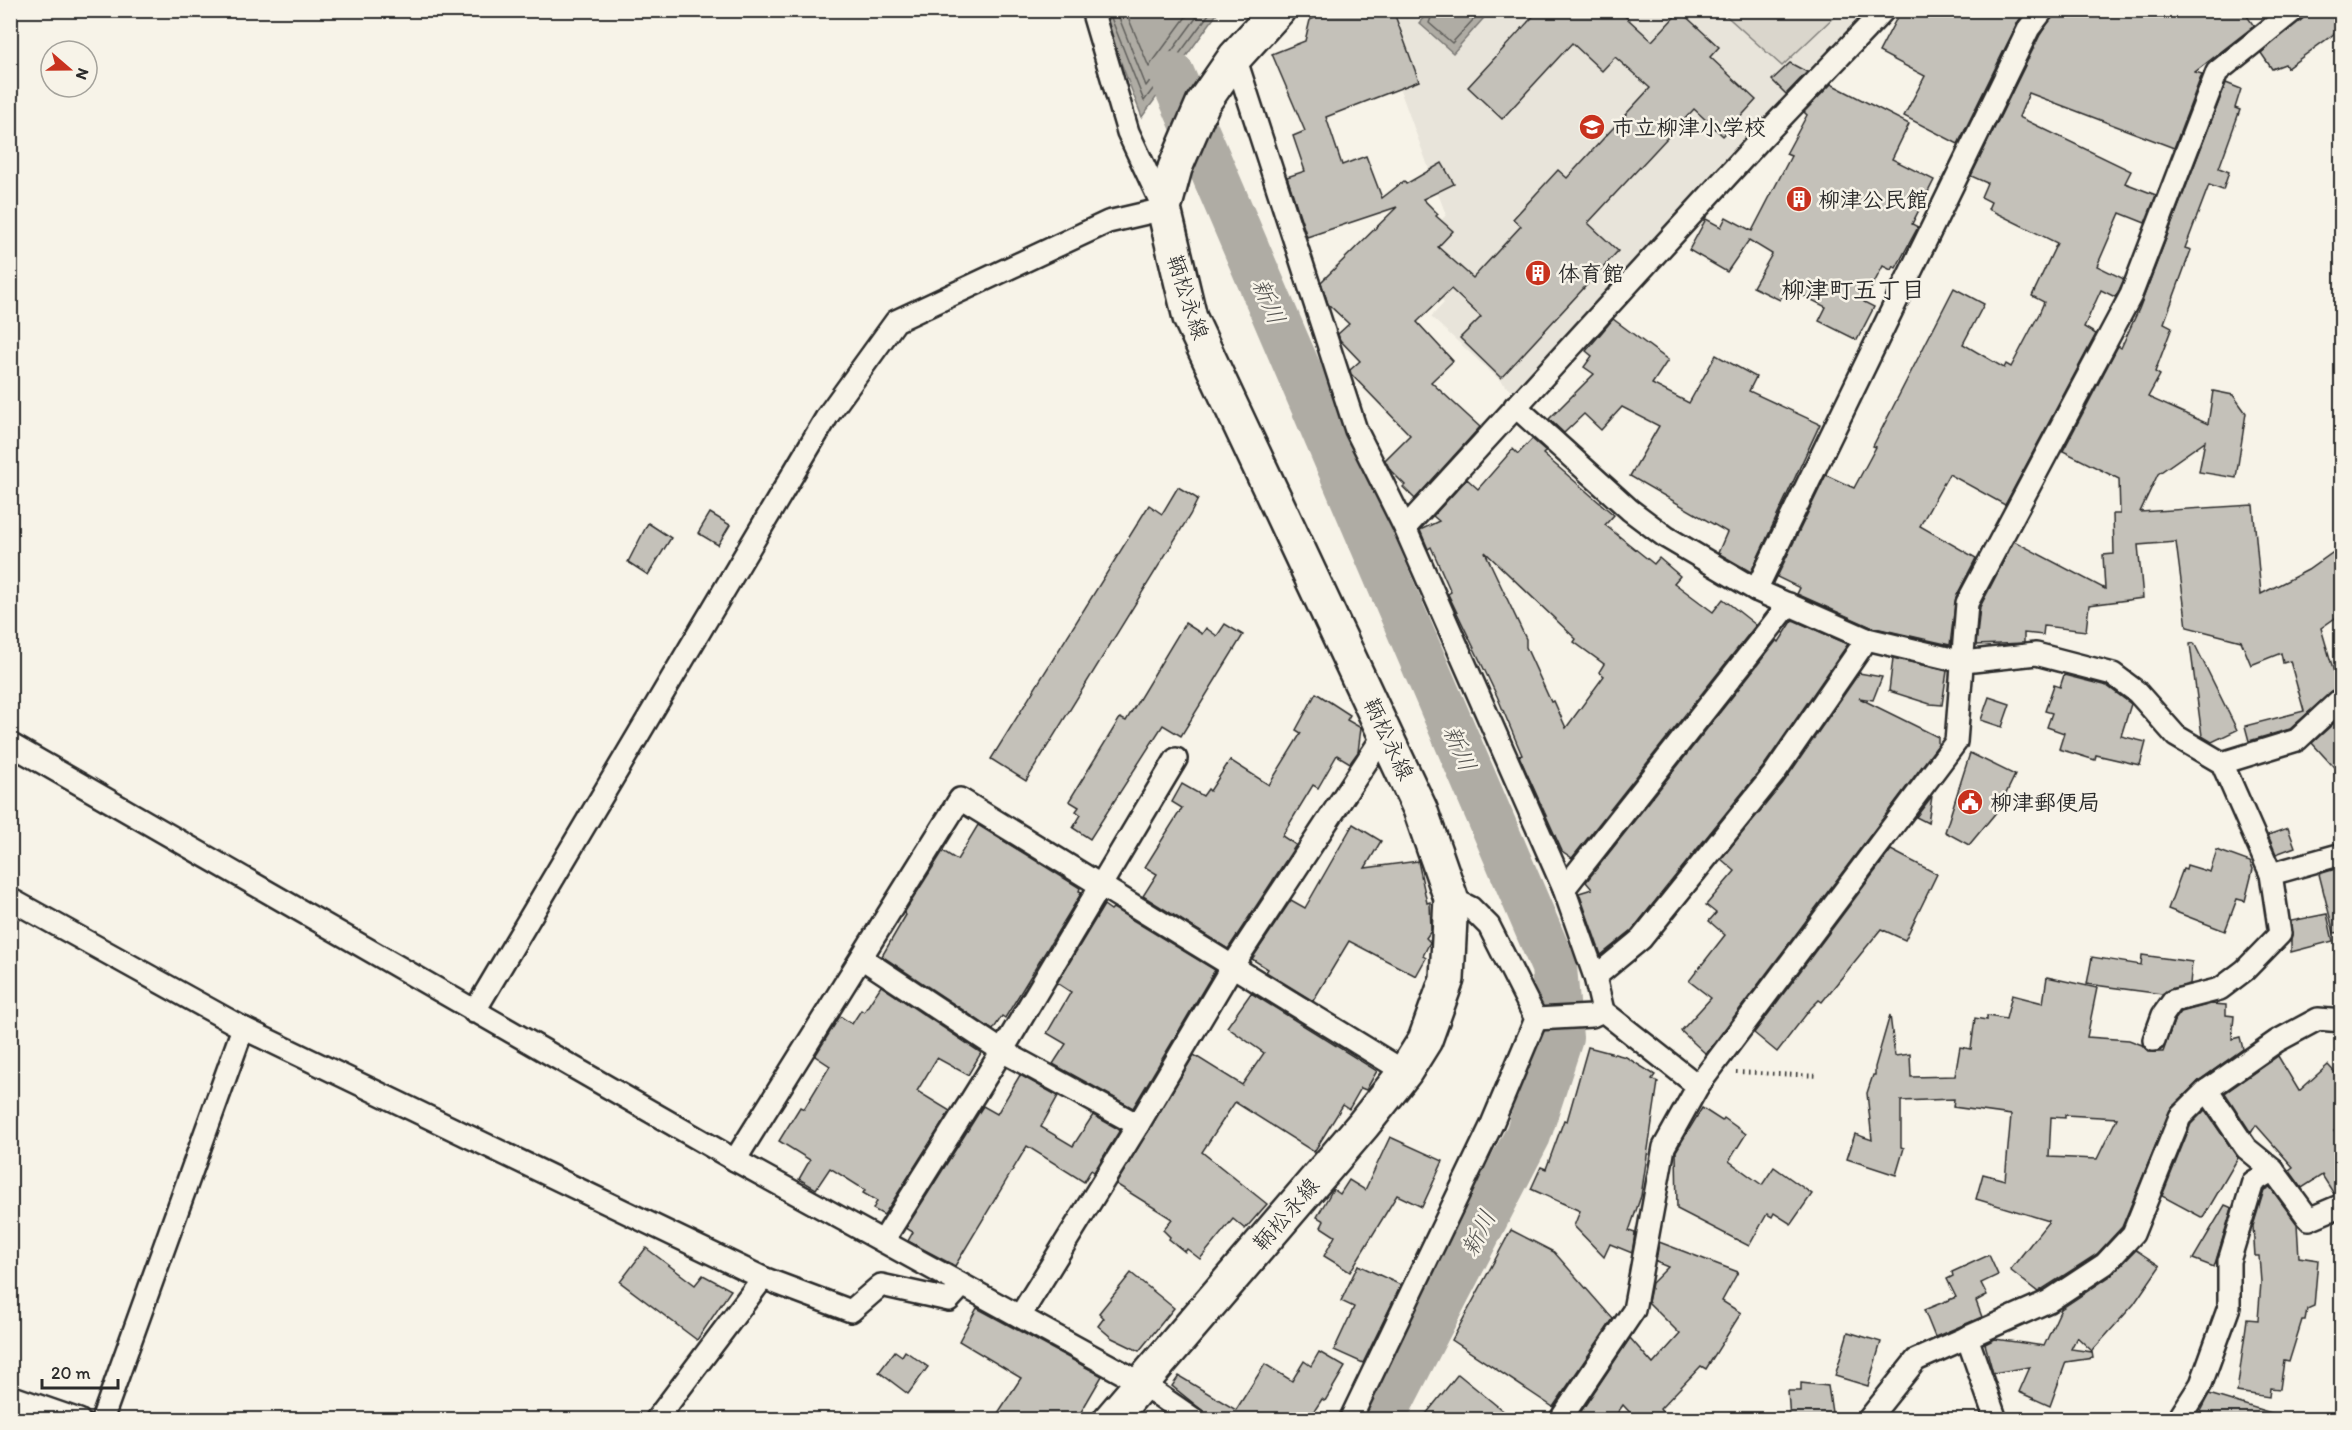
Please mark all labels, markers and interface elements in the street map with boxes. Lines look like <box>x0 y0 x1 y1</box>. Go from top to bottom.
north arrow <box>39 39 99 99</box>
text: N <box>72 66 93 82</box>
school or university icon: 市立柳津小学校 <box>1577 112 1607 142</box>
place label: 市立柳津小学校 <box>1612 114 1766 141</box>
building icon: 柳津公民館 <box>1784 184 1814 214</box>
place label: 柳津公民館 <box>1818 186 1928 213</box>
street label: 鞆松永線 <box>1162 251 1214 343</box>
building icon: 体育館 <box>1523 258 1553 288</box>
place label: 体育館 <box>1558 260 1624 287</box>
water label: 新川 <box>1246 273 1292 329</box>
district label: 柳津町五丁目 <box>1781 275 1925 304</box>
street label: 鞆松永線 <box>1358 693 1420 785</box>
water label: 新川 <box>1437 720 1483 776</box>
public building icon: 柳津郵便局 <box>1955 787 1985 817</box>
place label: 柳津郵便局 <box>1990 789 2100 816</box>
street label: 鞆松永線 <box>1247 1172 1325 1256</box>
water label: 新川 <box>1454 1205 1502 1261</box>
scale bar <box>42 1352 118 1390</box>
text: 20 m <box>51 1362 91 1384</box>

